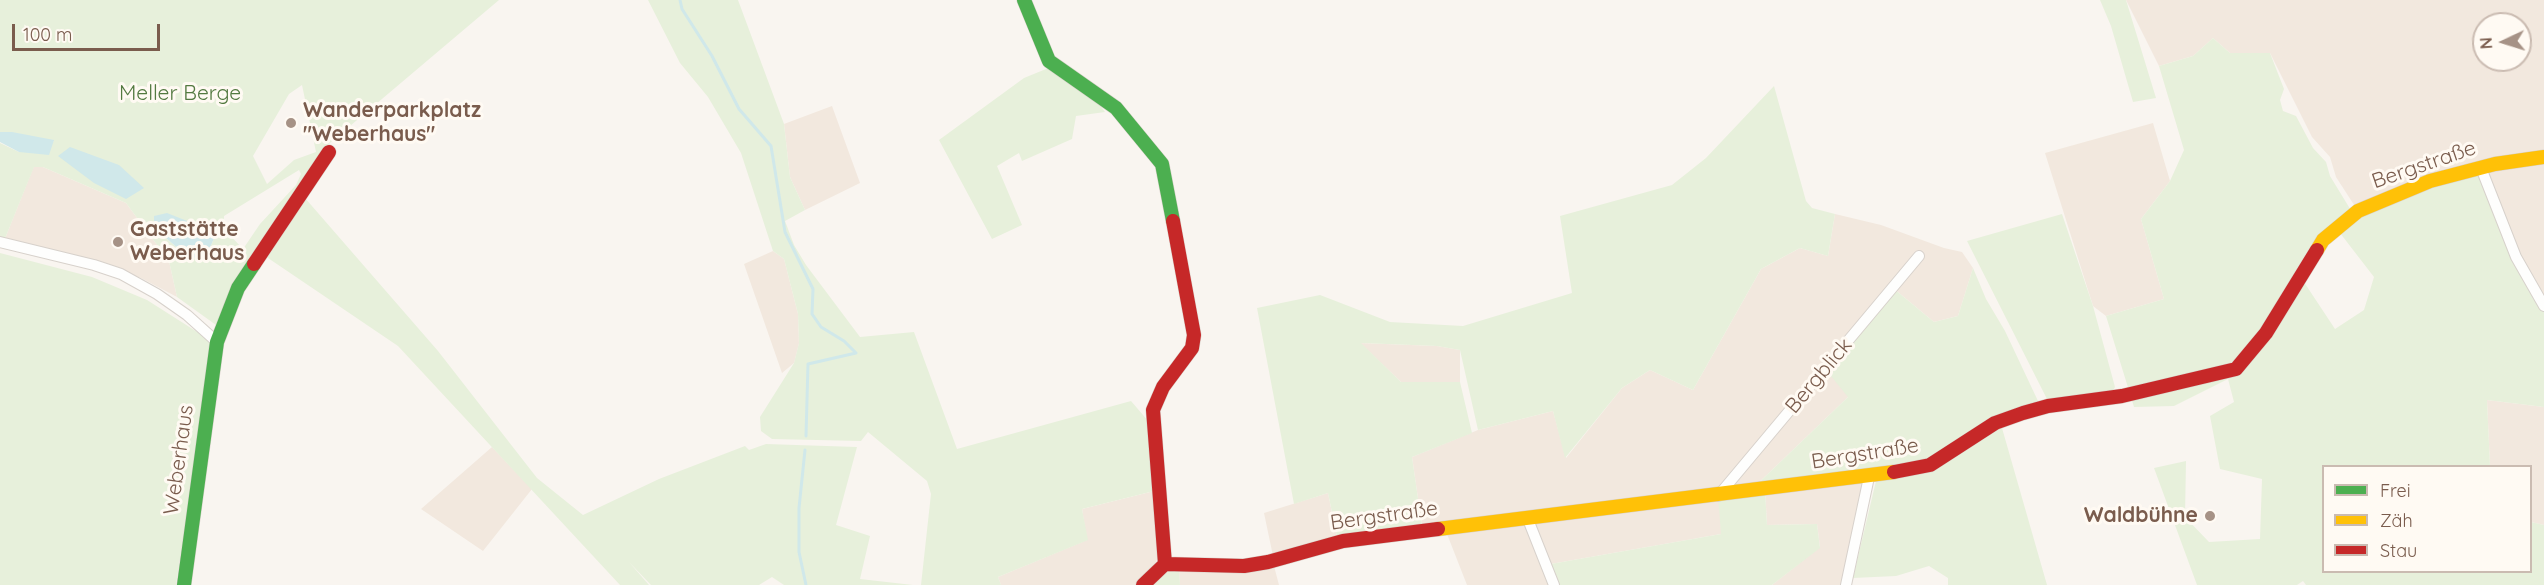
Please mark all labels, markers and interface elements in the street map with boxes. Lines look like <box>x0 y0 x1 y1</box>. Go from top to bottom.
scale bar <box>15 12 164 50</box>
north arrow <box>2472 12 2532 72</box>
text: 100 m <box>23 23 72 46</box>
text: N <box>2476 37 2496 50</box>
park label: Meller Berge <box>119 81 241 107</box>
place label: Wanderparkplatz "Weberhaus" <box>303 98 481 148</box>
marker: Wanderparkplatz "Weberhaus" <box>284 116 298 130</box>
street label: Bergstraße <box>2369 135 2479 195</box>
place label: Gaststätte Weberhaus <box>130 217 244 267</box>
marker: Gaststätte Weberhaus <box>111 235 125 249</box>
street label: Bergblick <box>1780 333 1858 419</box>
street label: Weberhaus <box>159 403 199 517</box>
street label: Bergstraße <box>1810 433 1920 475</box>
legend <box>2322 465 2532 573</box>
text: Frei <box>2380 479 2411 502</box>
street label: Bergstraße <box>1329 496 1439 536</box>
place label: Waldbühne <box>2084 503 2198 529</box>
marker: Waldbühne <box>2203 509 2217 523</box>
text: Zäh <box>2380 509 2413 532</box>
text: Stau <box>2380 539 2417 562</box>

